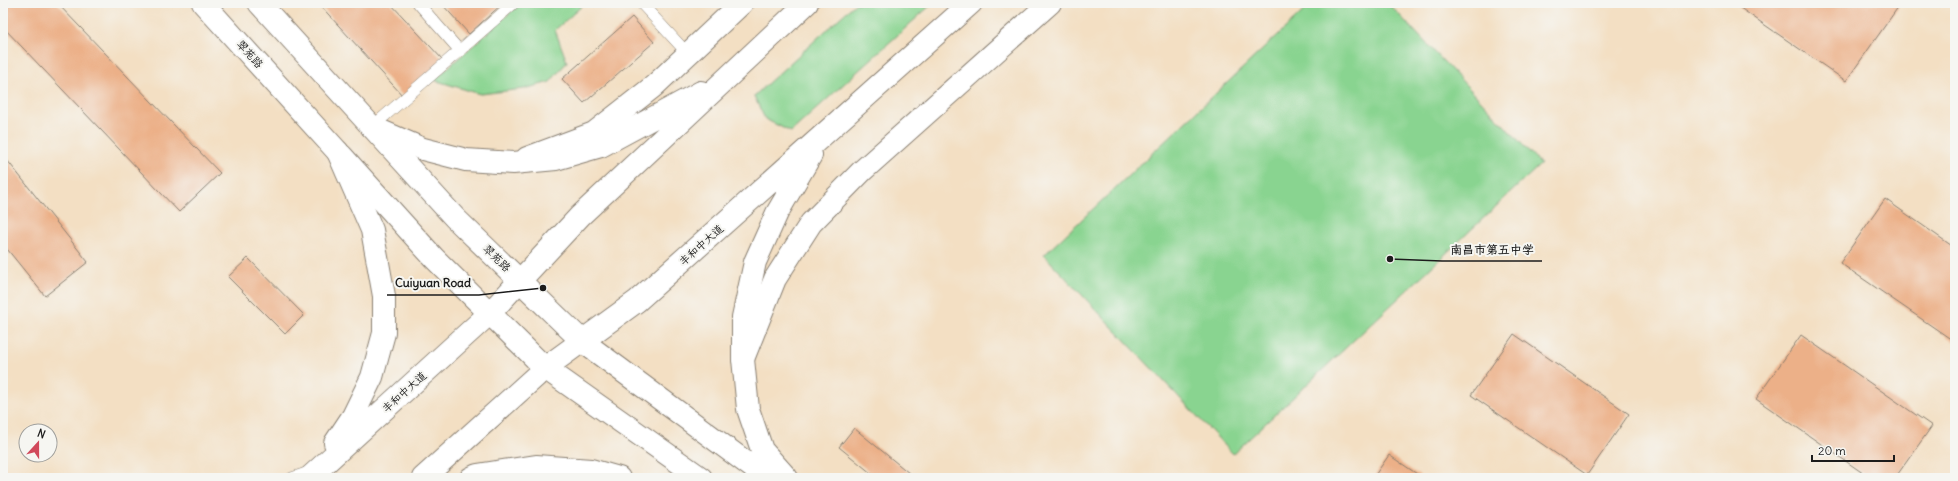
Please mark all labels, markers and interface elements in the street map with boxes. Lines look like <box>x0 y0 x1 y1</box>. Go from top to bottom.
street label: 翠苑路 <box>234 37 266 71</box>
street label: 丰和中大道 <box>676 221 726 269</box>
callout: 南昌市第五中学 <box>1442 237 1542 261</box>
street label: 翠苑路 <box>480 242 514 274</box>
text: 南昌市第五中学 <box>1450 242 1534 257</box>
callout: Cuiyuan Road <box>387 271 479 295</box>
text: Cuiyuan Road <box>395 275 471 291</box>
street label: 丰和中大道 <box>379 368 429 416</box>
north arrow <box>18 423 58 463</box>
text: N <box>36 426 48 442</box>
scale bar <box>1812 437 1894 463</box>
text: 20 m <box>1818 443 1846 458</box>

